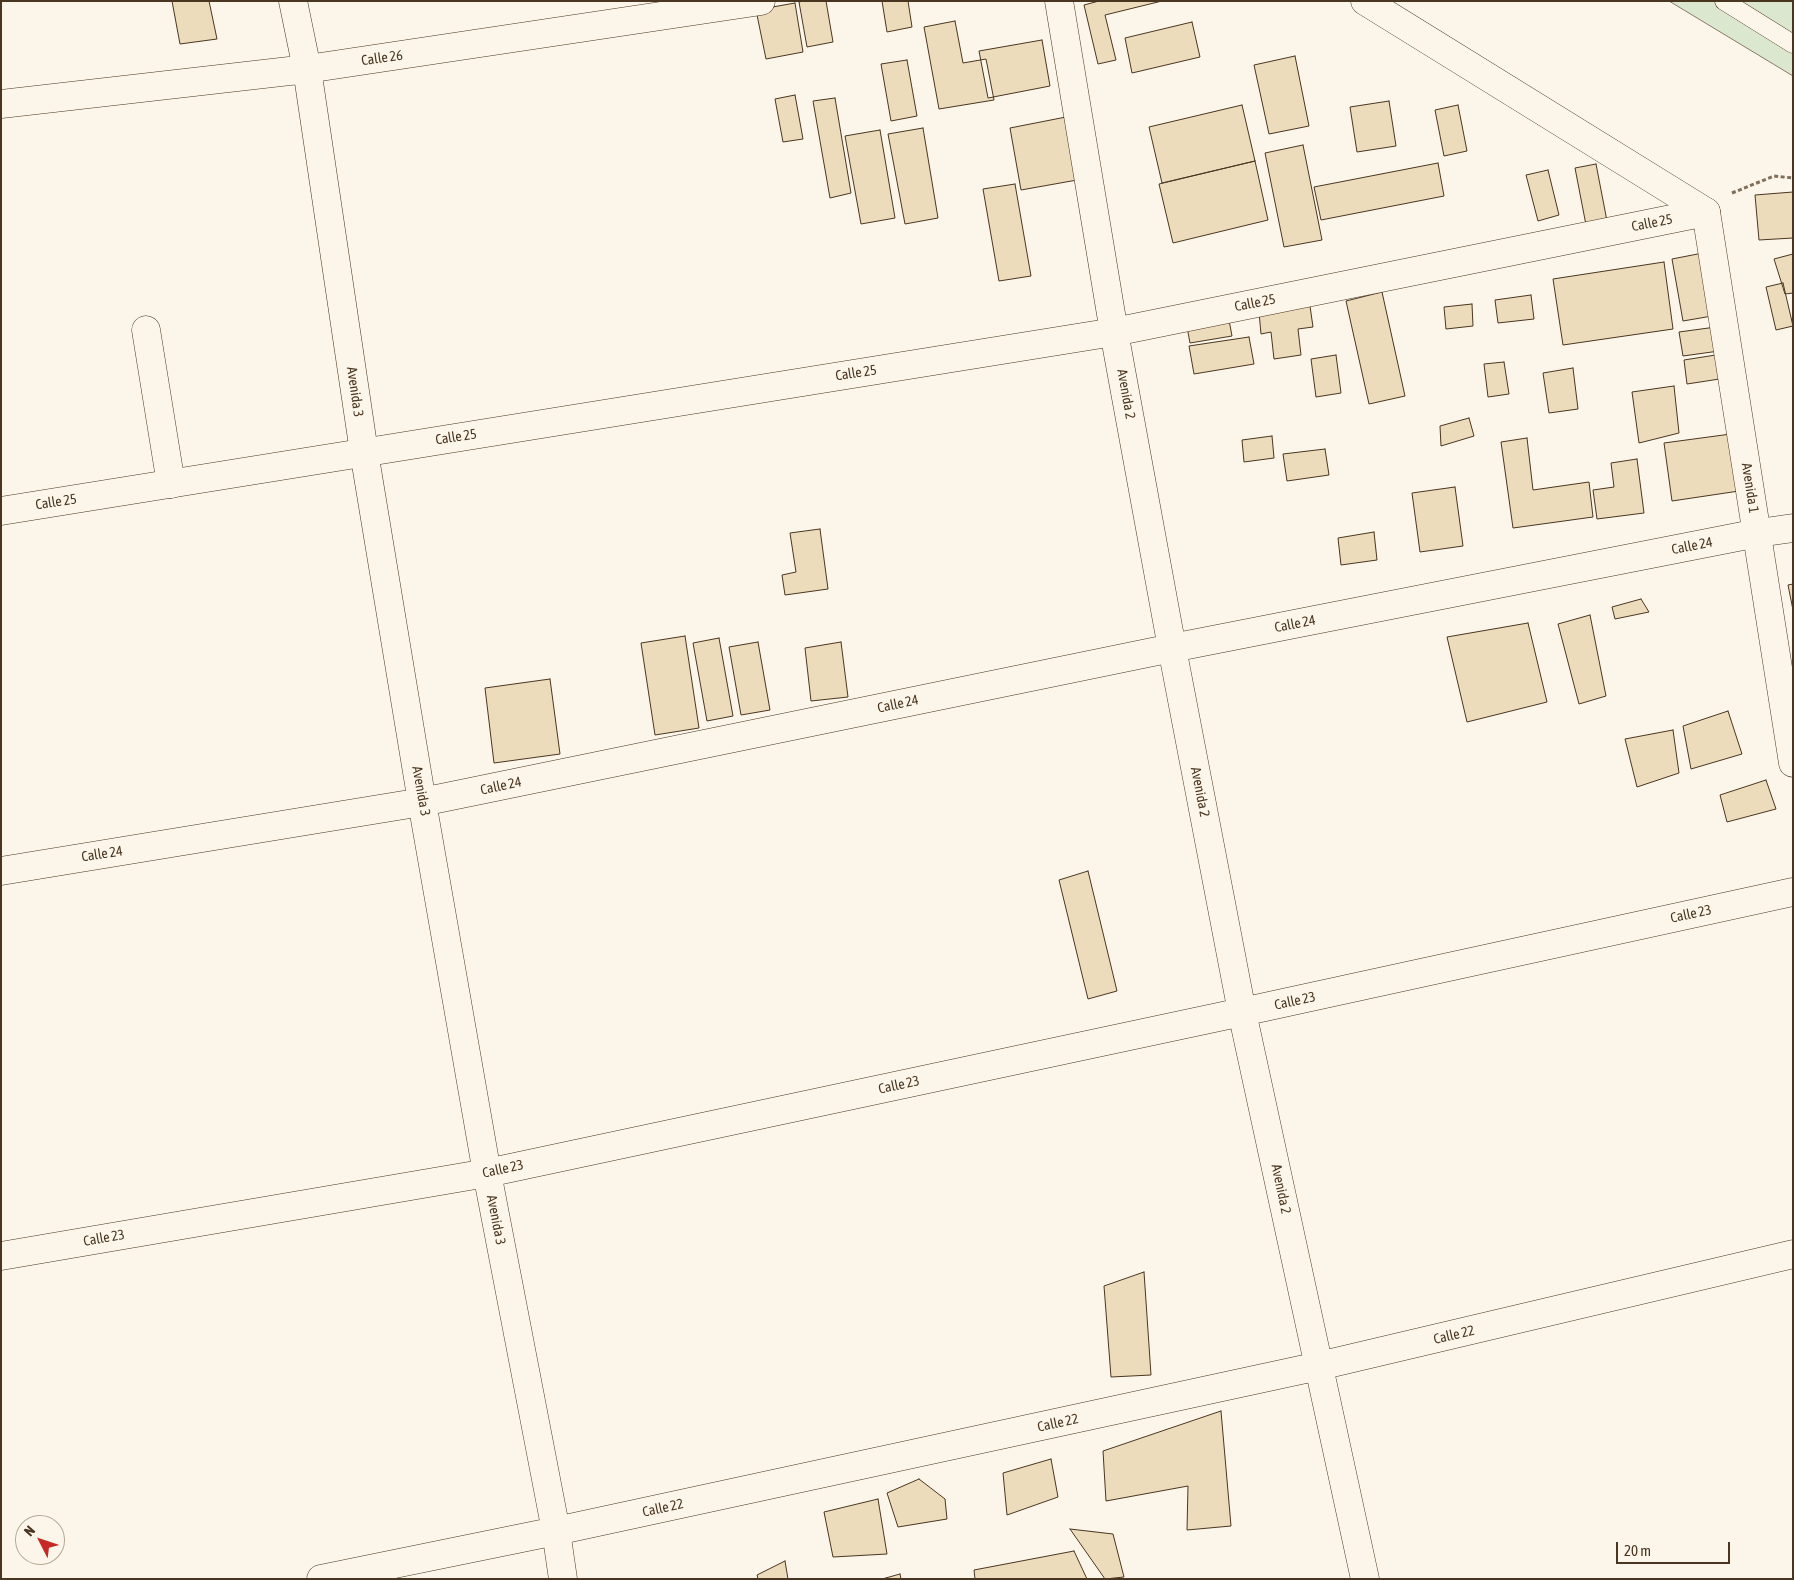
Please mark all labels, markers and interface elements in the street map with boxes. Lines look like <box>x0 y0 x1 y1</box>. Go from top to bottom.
street label: Calle 26 <box>360 47 404 69</box>
street label: Calle 25 <box>1630 211 1674 235</box>
street label: Calle 25 <box>1233 291 1277 315</box>
street label: Calle 25 <box>834 361 878 385</box>
street label: Avenida 3 <box>343 366 367 418</box>
street label: Avenida 2 <box>1113 368 1139 420</box>
street label: Calle 25 <box>434 425 478 449</box>
street label: Avenida 1 <box>1738 462 1762 514</box>
street label: Calle 25 <box>34 490 78 514</box>
street label: Calle 24 <box>1670 534 1714 558</box>
street label: Calle 24 <box>1273 612 1317 636</box>
street label: Calle 24 <box>876 691 920 717</box>
street label: Avenida 3 <box>408 765 434 817</box>
street label: Avenida 2 <box>1187 766 1213 818</box>
street label: Calle 24 <box>479 773 523 799</box>
street label: Calle 24 <box>80 842 124 866</box>
street label: Calle 23 <box>1669 901 1713 927</box>
street label: Calle 23 <box>1273 988 1317 1014</box>
street label: Calle 23 <box>877 1072 921 1098</box>
street label: Calle 23 <box>481 1156 525 1182</box>
street label: Avenida 2 <box>1268 1163 1294 1215</box>
street label: Avenida 3 <box>483 1194 509 1246</box>
street label: Calle 23 <box>82 1226 126 1250</box>
street label: Calle 22 <box>1432 1322 1476 1348</box>
street label: Calle 22 <box>1036 1410 1080 1436</box>
street label: Calle 22 <box>641 1495 685 1521</box>
north arrow <box>15 1515 65 1565</box>
text: N <box>21 1522 38 1539</box>
scale bar <box>1619 1532 1733 1564</box>
text: 20 m <box>1624 1542 1651 1559</box>

